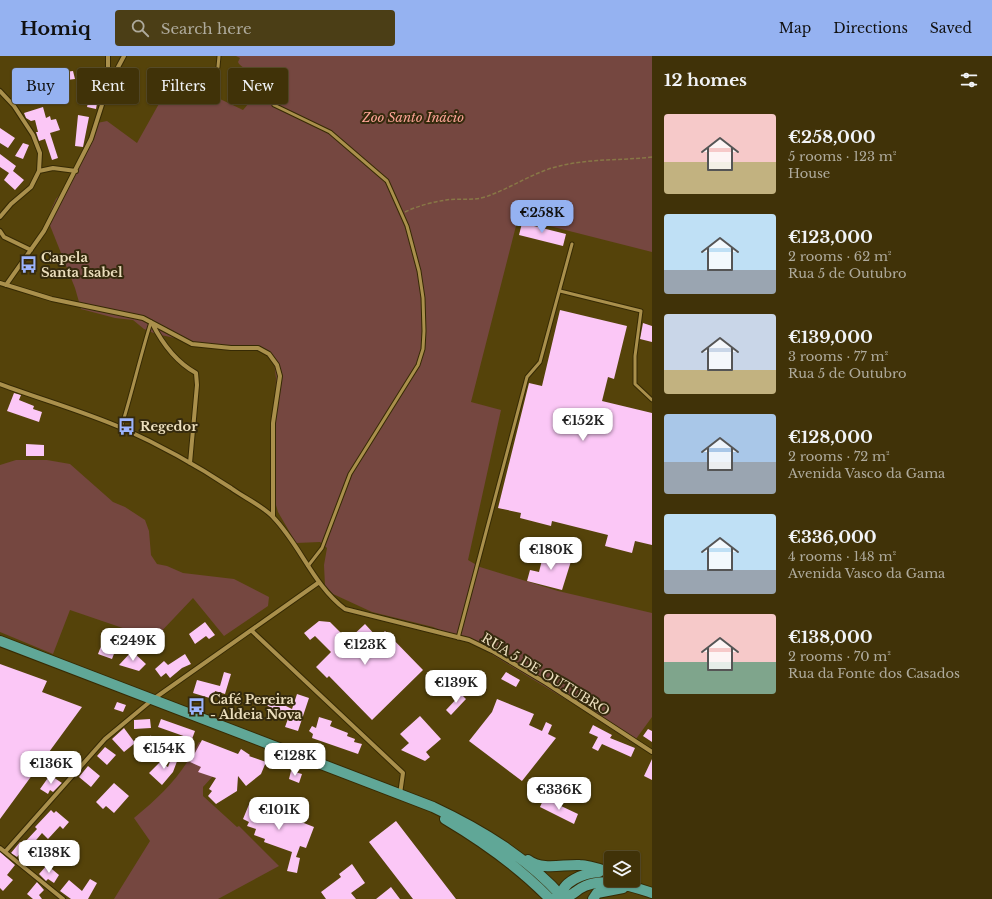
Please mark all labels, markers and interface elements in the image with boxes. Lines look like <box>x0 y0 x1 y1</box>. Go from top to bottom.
search box <box>115 10 395 46</box>
text: Homiq <box>20 17 91 40</box>
icon: search <box>129 17 151 39</box>
text: Search here <box>161 19 252 38</box>
text: Map <box>779 19 811 37</box>
text: Directions <box>833 19 908 37</box>
text: Saved <box>930 19 972 37</box>
chip: Buy <box>12 68 69 104</box>
chip: Rent <box>77 68 139 104</box>
chip: Filters <box>147 68 220 104</box>
chip: New <box>228 68 288 104</box>
icon: filters <box>958 69 980 91</box>
text: 12 homes <box>664 70 747 91</box>
park label: Zoo Santo Inácio <box>361 109 464 126</box>
text: €258,000 <box>788 127 876 148</box>
icon: home <box>696 130 744 178</box>
text: 5 rooms · 123 m² <box>788 148 896 165</box>
text: House <box>788 165 830 182</box>
pin: €258K <box>514 200 570 234</box>
text: €258K <box>519 204 565 221</box>
text: €123,000 <box>788 227 873 248</box>
icon: home <box>696 230 744 278</box>
text: 2 rooms · 62 m² <box>788 248 892 265</box>
place label: Capela Santa Isabel <box>41 249 123 281</box>
bus stop icon: Capela Santa Isabel <box>18 254 38 274</box>
text: Rua 5 de Outubro <box>788 265 907 282</box>
text: €139,000 <box>788 327 873 348</box>
icon: home <box>696 330 744 378</box>
text: 3 rooms · 77 m² <box>788 348 888 365</box>
text: Rua 5 de Outubro <box>788 365 907 382</box>
pin: €152K <box>555 408 611 442</box>
text: €152K <box>562 412 604 429</box>
bus stop icon: Regedor <box>117 416 137 436</box>
place label: Regedor <box>140 418 198 435</box>
text: €128,000 <box>788 427 873 448</box>
icon: home <box>696 430 744 478</box>
text: 2 rooms · 72 m² <box>788 448 890 465</box>
text: Avenida Vasco da Gama <box>788 465 945 482</box>
text: €336,000 <box>788 527 877 548</box>
icon: home <box>696 530 744 578</box>
pin: €180K <box>523 537 579 571</box>
text: €180K <box>529 541 573 558</box>
text: 4 rooms · 148 m² <box>788 548 896 565</box>
text: Avenida Vasco da Gama <box>788 565 945 582</box>
text: €138,000 <box>788 627 873 648</box>
pin: €249K <box>105 628 161 662</box>
street label: RUA 5 DE OUTUBRO <box>479 629 613 719</box>
icon: home <box>696 630 744 678</box>
text: €249K <box>110 632 156 649</box>
pin: €123K <box>337 632 393 666</box>
text: €123K <box>343 636 387 653</box>
text: 2 rooms · 70 m² <box>788 648 891 665</box>
text: Rua da Fonte dos Casados <box>788 665 960 682</box>
pin: €139K <box>428 670 484 704</box>
text: €139K <box>434 674 478 691</box>
place label: Café Pereira - Aldeia Nova <box>210 691 302 723</box>
bus stop icon: Café Pereira - Aldeia Nova <box>187 696 207 716</box>
pin: €154K <box>136 736 192 770</box>
text: €154K <box>143 740 185 757</box>
pin: €128K <box>267 743 323 777</box>
text: €128K <box>274 747 316 764</box>
pin: €136K <box>23 751 79 785</box>
text: €136K <box>29 755 73 772</box>
pin: €336K <box>531 777 587 811</box>
text: €336K <box>536 781 582 798</box>
pin: €101K <box>251 797 307 831</box>
text: €101K <box>258 801 300 818</box>
pin: €138K <box>21 840 77 874</box>
text: €138K <box>28 844 70 861</box>
map controls <box>604 851 640 887</box>
button: layers <box>604 851 640 887</box>

